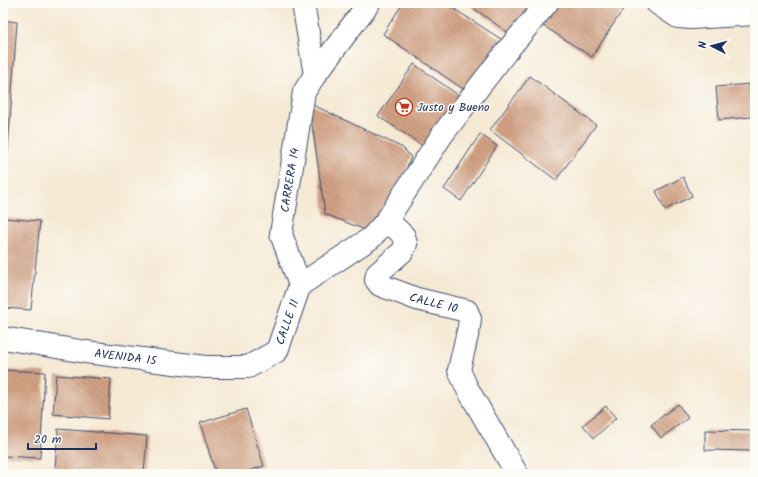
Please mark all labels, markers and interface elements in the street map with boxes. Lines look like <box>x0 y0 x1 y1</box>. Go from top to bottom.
north arrow <box>692 26 732 66</box>
text: N <box>694 41 712 49</box>
supermarket icon: Justo y Bueno <box>394 97 414 117</box>
place label: Justo y Bueno <box>417 98 489 117</box>
street label: CARRERA 14 <box>276 146 305 214</box>
street label: CALLE 10 <box>406 288 460 318</box>
street label: CALLE 11 <box>271 297 304 347</box>
street label: AVENIDA 15 <box>93 344 159 371</box>
scale bar <box>28 425 96 451</box>
text: 20 m <box>34 430 62 449</box>

